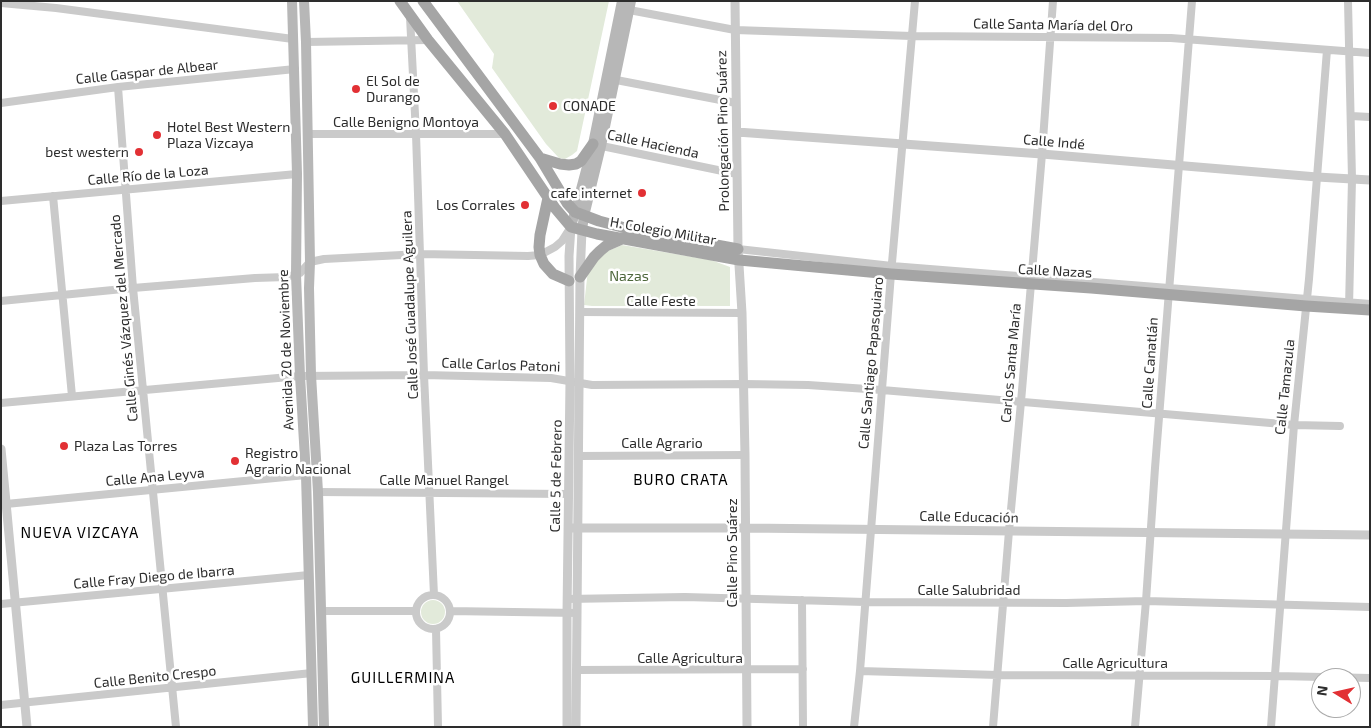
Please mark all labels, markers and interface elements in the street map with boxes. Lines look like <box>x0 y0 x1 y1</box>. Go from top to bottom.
street label: Calle Santa María del Oro <box>973 15 1133 35</box>
street label: Prolongación Pino Suárez <box>713 50 733 212</box>
street label: Calle Gaspar de Albear <box>75 56 219 88</box>
place label: El Sol de Durango <box>366 73 420 105</box>
marker: El Sol de Durango <box>350 83 362 95</box>
place label: CONADE <box>563 98 616 114</box>
marker: CONADE <box>547 100 559 112</box>
street label: Calle Benigno Montoya <box>333 114 479 130</box>
place label: Hotel Best Western Plaza Vizcaya <box>167 119 290 152</box>
street label: Calle Hacienda <box>606 126 700 162</box>
marker: Hotel Best Western Plaza Vizcaya <box>151 129 163 141</box>
street label: Calle Indé <box>1022 131 1086 153</box>
place label: best western <box>45 144 129 160</box>
marker: best western <box>133 146 145 158</box>
street label: Calle Río de la Loza <box>87 161 209 189</box>
place label: cafe internet <box>551 185 632 201</box>
marker: cafe internet <box>636 187 648 199</box>
place label: Los Corrales <box>436 197 515 213</box>
marker: Los Corrales <box>519 199 531 211</box>
street label: Calle José Guadalupe Aguilera <box>398 210 422 400</box>
street label: H. Colegio Militar <box>609 213 717 249</box>
street label: Calle Ginés Vázquez del Mercado <box>107 214 141 422</box>
street label: Calle Nazas <box>1018 261 1092 281</box>
park label: Nazas <box>609 268 649 284</box>
street label: Avenida 20 de Noviembre <box>275 269 297 431</box>
street label: Calle Santiago Papasquiaro <box>855 276 887 450</box>
street label: Calle Feste <box>626 293 696 309</box>
street label: Carlos Santa María <box>997 302 1025 424</box>
street label: Calle Canatlán <box>1138 317 1162 409</box>
street label: Calle Tamazula <box>1272 338 1298 436</box>
street label: Calle Carlos Patoni <box>441 355 561 375</box>
street label: Calle 5 de Febrero <box>547 419 565 533</box>
street label: Calle Agrario <box>621 435 703 451</box>
place label: Plaza Las Torres <box>74 438 177 454</box>
marker: Plaza Las Torres <box>58 440 70 452</box>
place label: Registro Agrario Nacional <box>245 445 351 478</box>
marker: Registro Agrario Nacional <box>229 455 241 467</box>
street label: Calle Ana Leyva <box>105 464 205 490</box>
district label: BURO CRATA <box>632 471 730 489</box>
street label: Calle Manuel Rangel <box>379 472 509 488</box>
street label: Calle Pino Suárez <box>724 498 740 608</box>
street label: Calle Educación <box>919 508 1019 526</box>
district label: NUEVA VIZCAYA <box>19 524 141 542</box>
street label: Calle Fray Diego de Ibarra <box>73 562 235 592</box>
street label: Calle Salubridad <box>917 582 1021 598</box>
street label: Calle Agricultura <box>637 650 743 666</box>
street label: Calle Agricultura <box>1062 655 1168 671</box>
street label: Calle Benito Crespo <box>93 662 217 692</box>
north arrow <box>1311 668 1361 718</box>
district label: GUILLERMINA <box>349 669 457 687</box>
text: N <box>1312 684 1331 697</box>

